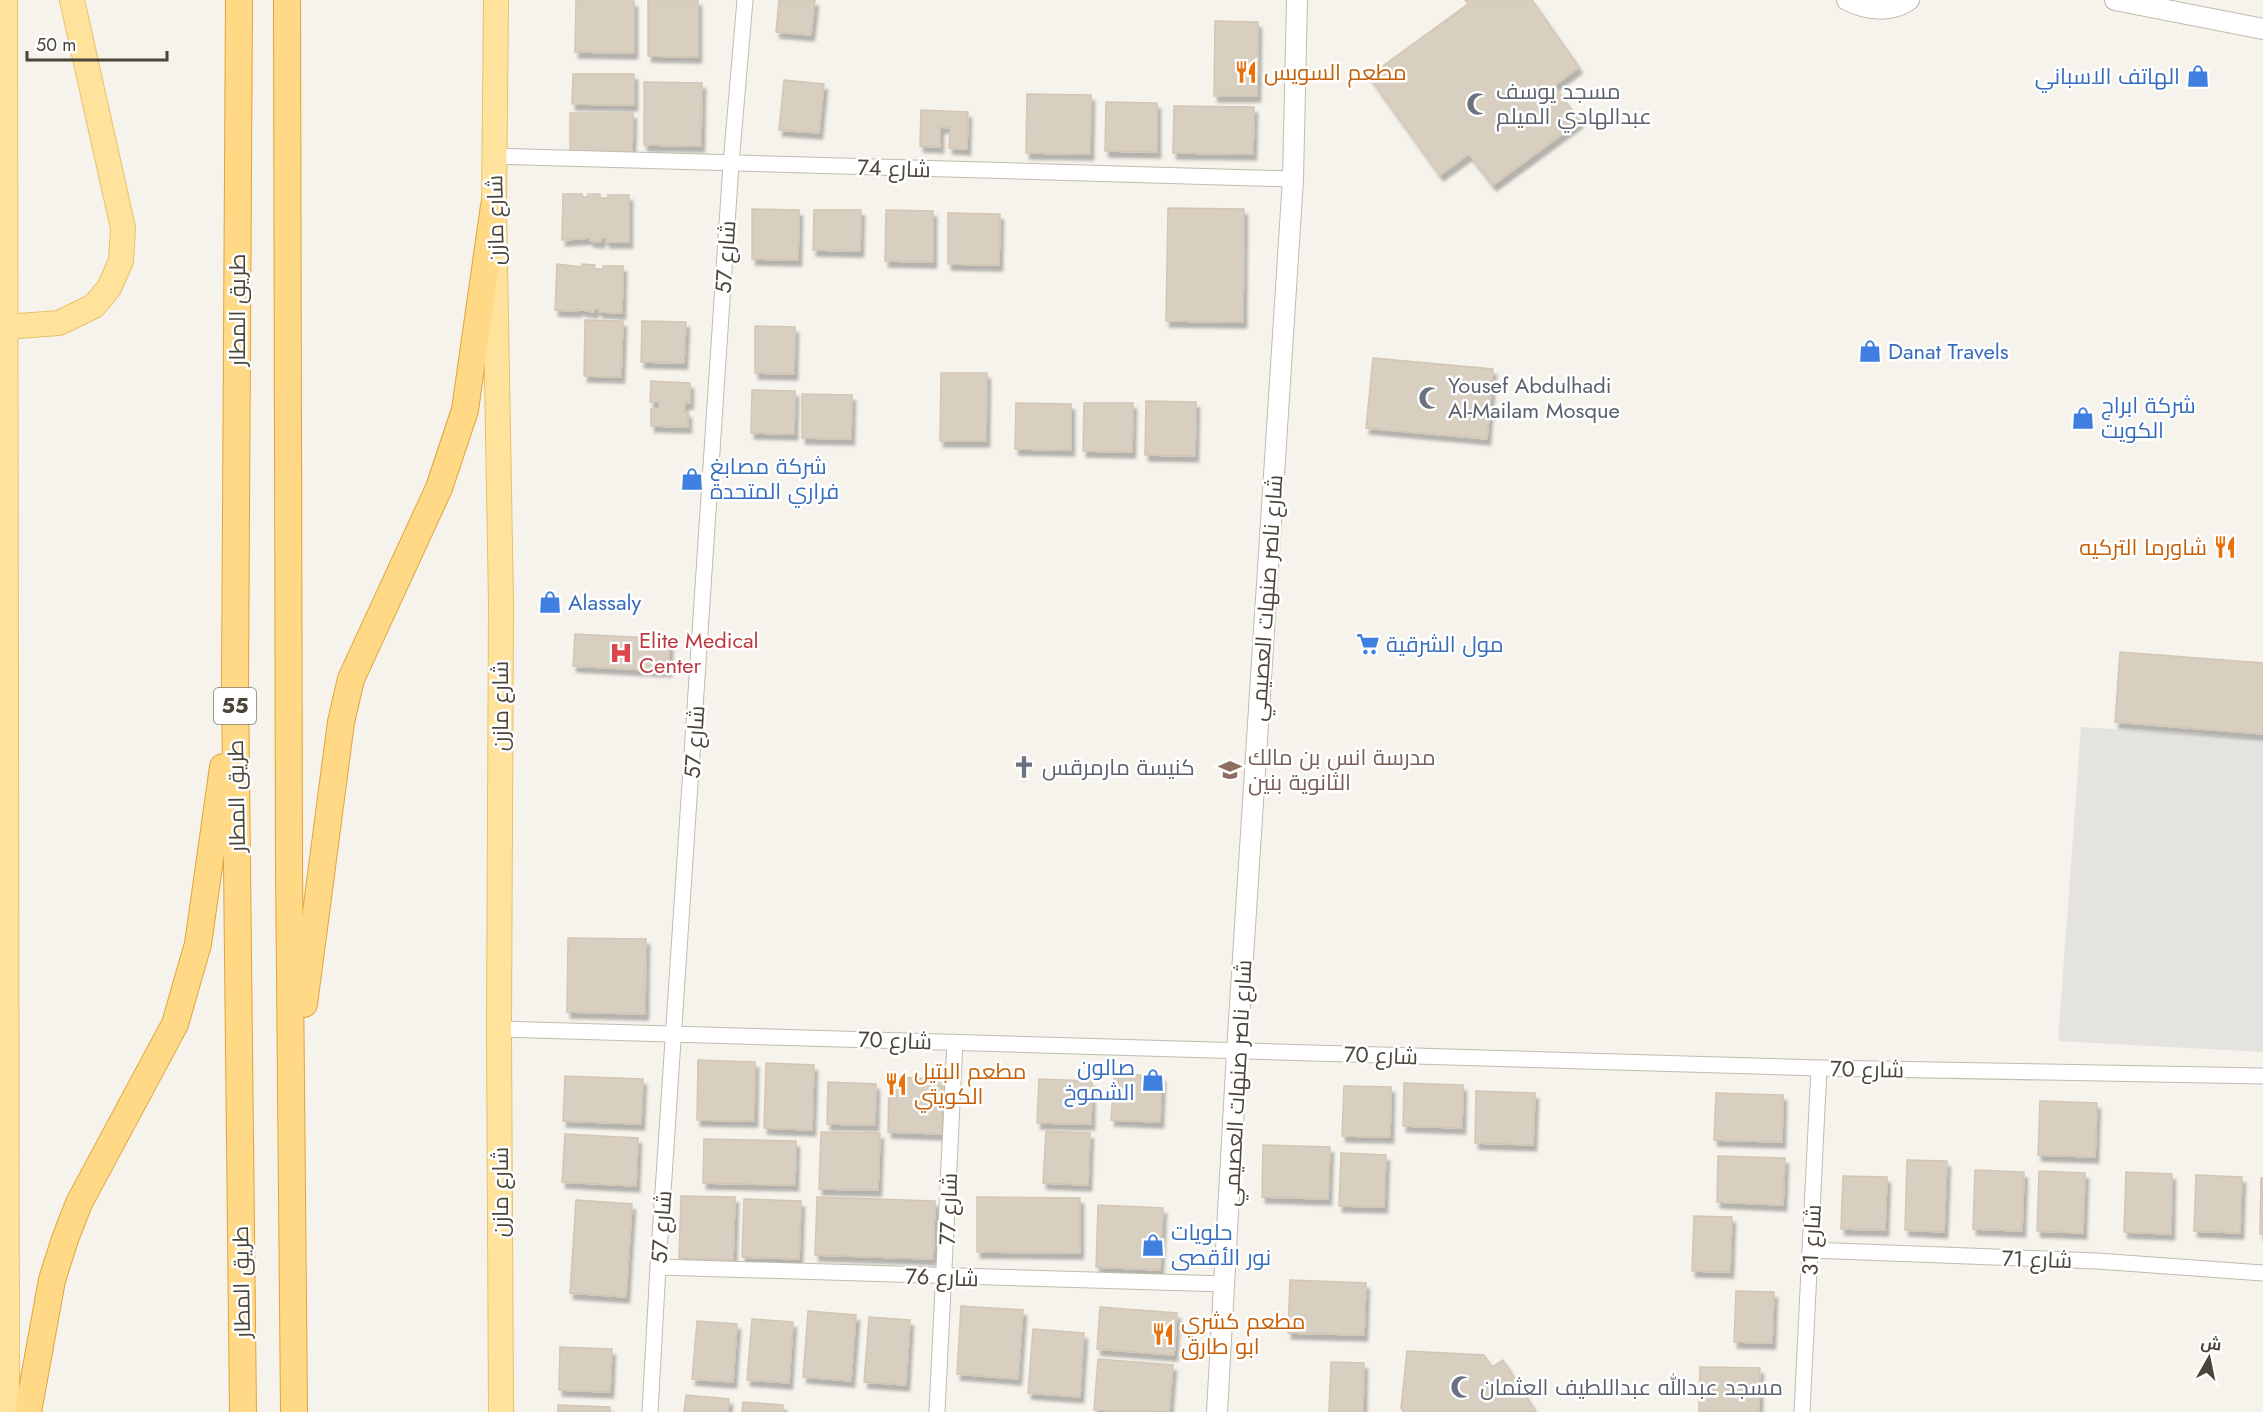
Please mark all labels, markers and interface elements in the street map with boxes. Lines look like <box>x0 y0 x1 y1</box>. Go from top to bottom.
scale bar <box>27 24 166 62</box>
text: 50 m <box>36 32 76 58</box>
place label: مطعم السويس <box>1264 56 1407 88</box>
restaurant icon: مطعم السويس <box>1233 59 1259 85</box>
place label: الهاتف الاسباني <box>2035 60 2180 93</box>
shop icon: الهاتف الاسباني <box>2185 63 2211 89</box>
place label: مسجد يوسف عبدالهادي الميلم <box>1496 75 1652 133</box>
mosque icon: مسجد يوسف عبدالهادي الميلم <box>1465 91 1491 117</box>
street label: شارع 74 <box>857 151 931 185</box>
street label: شارع مازن <box>478 175 512 265</box>
street label: شارع 57 <box>706 219 744 295</box>
street label: طريق المطار <box>221 254 253 368</box>
place label: Danat Travels <box>1888 335 2009 367</box>
shop icon: Danat Travels <box>1857 338 1883 364</box>
place label: Yousef Abdulhadi Al-Mailam Mosque <box>1448 369 1620 426</box>
mosque icon: Yousef Abdulhadi Al-Mailam Mosque <box>1417 385 1443 411</box>
place label: شركة ابراج الكويت <box>2101 389 2196 446</box>
shop icon: شركة ابراج الكويت <box>2070 405 2096 431</box>
place label: شركة مصابغ فراري المتحدة <box>710 450 839 508</box>
shop icon: شركة مصابغ فراري المتحدة <box>679 466 705 492</box>
street label: شارع ناصر صنهات العصيمي <box>1241 474 1292 722</box>
place label: شاورما التركيه <box>2079 531 2207 563</box>
restaurant icon: شاورما التركيه <box>2212 534 2238 560</box>
place label: Alassaly <box>568 586 642 618</box>
shop icon: Alassaly <box>537 589 563 615</box>
place label: Elite Medical Center <box>639 624 759 681</box>
place label: مول الشرقية <box>1386 628 1504 660</box>
supermarket icon: مول الشرقية <box>1355 631 1381 657</box>
hospital icon: Elite Medical Center <box>608 640 634 666</box>
street label: شارع مازن <box>484 661 516 751</box>
road number: 55 <box>214 688 256 724</box>
street label: شارع 57 <box>675 704 713 780</box>
street label: طريق المطار <box>219 740 253 854</box>
place label: مدرسة انس بن مالك الثانوية بنين <box>1248 741 1436 798</box>
place label: كنيسة مارمرقس <box>1042 751 1195 783</box>
church icon: كنيسة مارمرقس <box>1011 754 1037 780</box>
school or university icon: مدرسة انس بن مالك الثانوية بنين <box>1217 757 1243 783</box>
street label: شارع ناصر صنهات العصيمي <box>1215 959 1260 1207</box>
street label: شارع 70 <box>857 1023 933 1057</box>
street label: شارع 70 <box>1343 1038 1419 1072</box>
place label: صالون الشموخ <box>1064 1051 1135 1108</box>
street label: شارع 70 <box>1830 1052 1904 1086</box>
place label: مطعم البتيل الكويتي <box>914 1055 1026 1113</box>
shop icon: صالون الشموخ <box>1140 1067 1166 1093</box>
restaurant icon: مطعم البتيل الكويتي <box>883 1071 909 1097</box>
street label: شارع مازن <box>484 1147 516 1237</box>
street label: شارع 77 <box>931 1172 965 1246</box>
street label: شارع 57 <box>642 1189 680 1265</box>
street label: شارع 31 <box>1793 1204 1829 1276</box>
place label: حلويات نور الأقصى <box>1171 1216 1271 1273</box>
street label: طريق المطار <box>224 1226 258 1340</box>
shop icon: حلويات نور الأقصى <box>1140 1232 1166 1258</box>
street label: شارع 71 <box>2001 1242 2073 1276</box>
street label: شارع 76 <box>905 1260 979 1294</box>
place label: مطعم كشري ابو طارق <box>1181 1305 1305 1362</box>
restaurant icon: مطعم كشري ابو طارق <box>1150 1321 1176 1347</box>
north arrow <box>2179 1328 2239 1388</box>
text: ش <box>2199 1331 2223 1357</box>
place label: مسجد عبدالله عبداللطيف العثمان <box>1480 1371 1783 1403</box>
mosque icon: مسجد عبدالله عبداللطيف العثمان <box>1449 1374 1475 1400</box>

